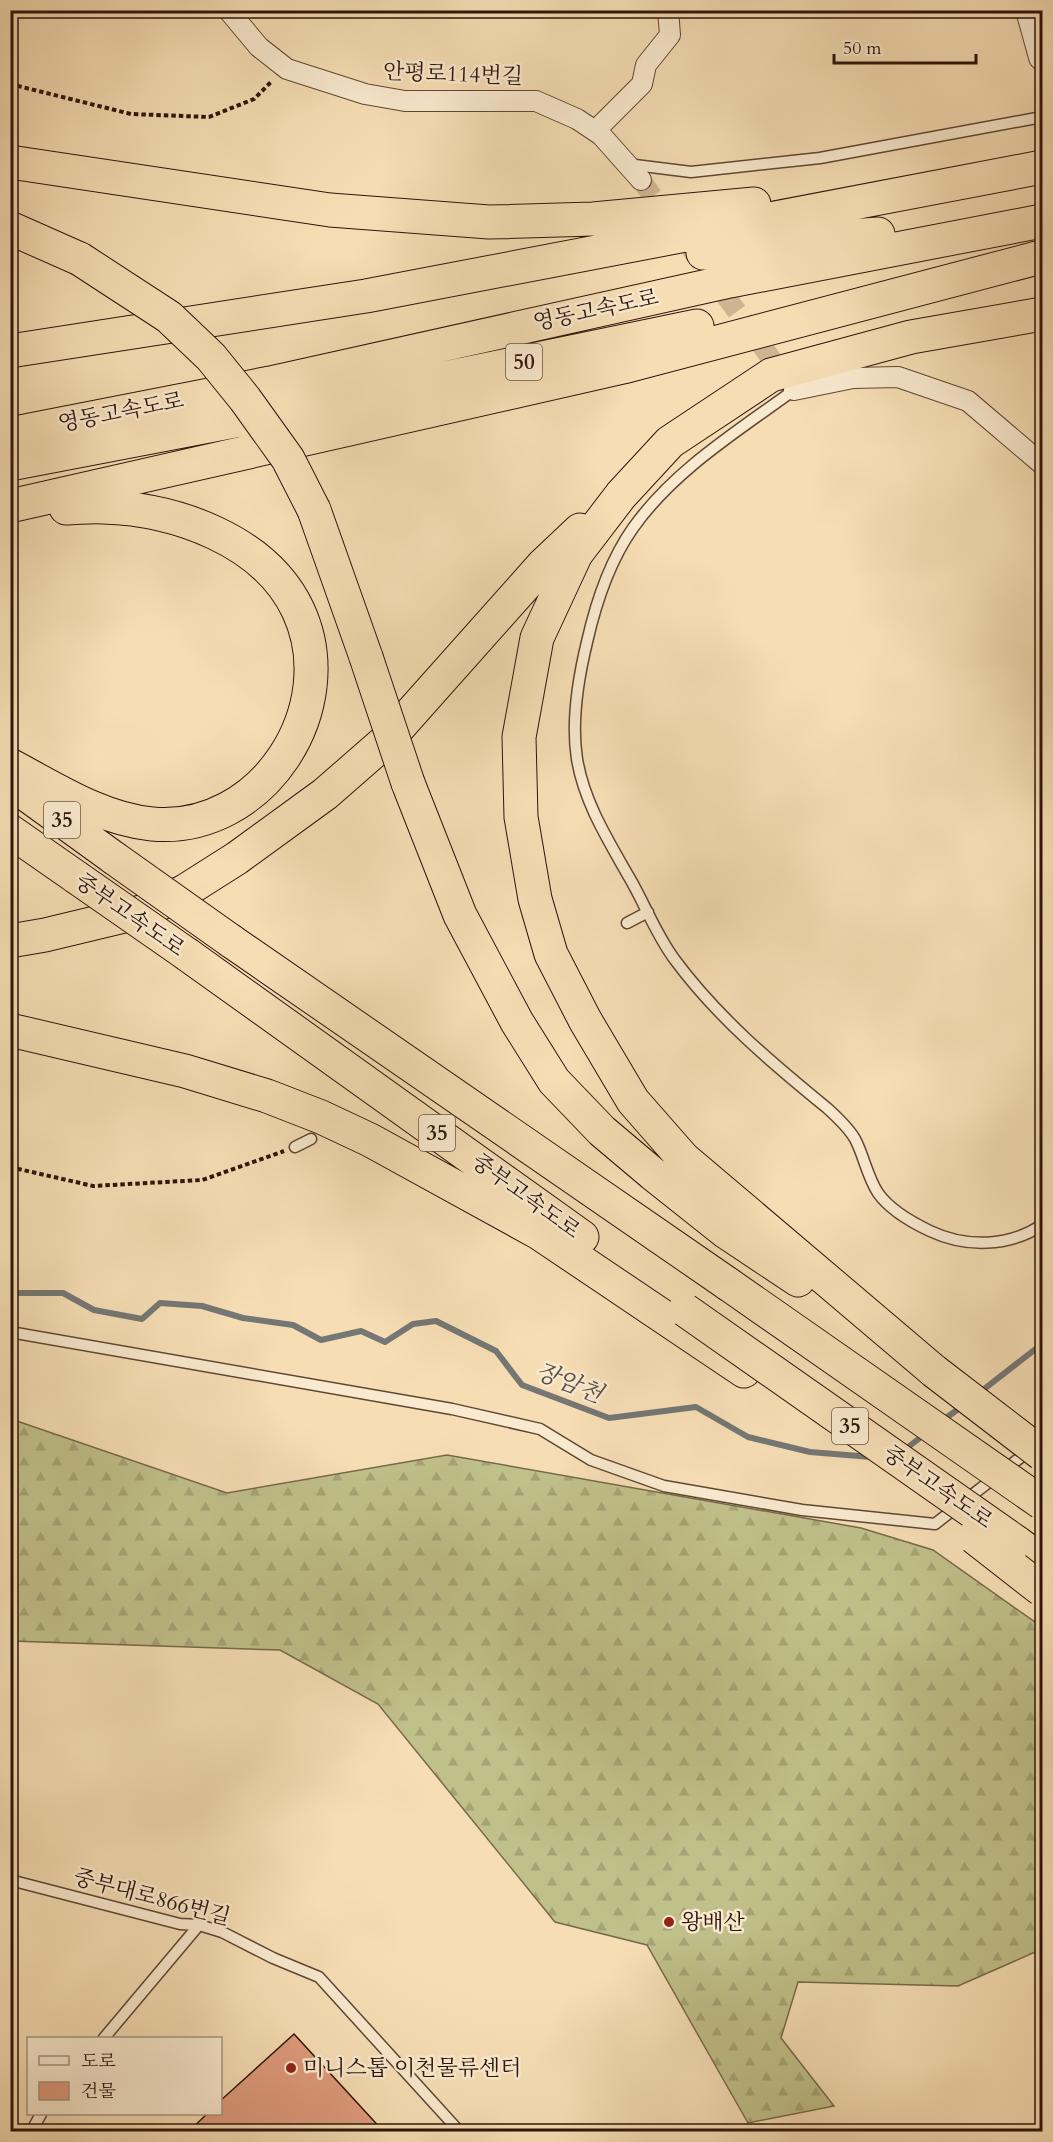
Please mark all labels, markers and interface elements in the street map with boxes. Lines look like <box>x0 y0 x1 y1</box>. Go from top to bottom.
scale bar <box>834 27 976 65</box>
text: 50 m <box>843 36 882 61</box>
street label: 안평로114번길 <box>382 57 524 91</box>
street label: 영동고속도로 <box>531 282 661 338</box>
road number: 50 <box>506 344 542 380</box>
street label: 영동고속도로 <box>56 385 186 439</box>
road number: 35 <box>44 802 80 838</box>
street label: 중부고속도로 <box>69 866 191 964</box>
road number: 35 <box>419 1115 455 1151</box>
street label: 중부고속도로 <box>466 1146 586 1246</box>
water label: 장암천 <box>531 1355 609 1412</box>
road number: 35 <box>832 1408 868 1444</box>
street label: 중부고속도로 <box>877 1438 999 1536</box>
street label: 중부대로866번길 <box>70 1862 234 1932</box>
place label: 왕배산 <box>681 1907 746 1937</box>
marker: 왕배산 <box>662 1915 676 1929</box>
legend <box>27 2037 222 2115</box>
text: 도로 <box>81 2049 116 2074</box>
place label: 미니스톱 이천물류센터 <box>303 2053 521 2083</box>
marker: 미니스톱 이천물류센터 <box>284 2061 298 2075</box>
text: 건물 <box>81 2079 116 2104</box>

